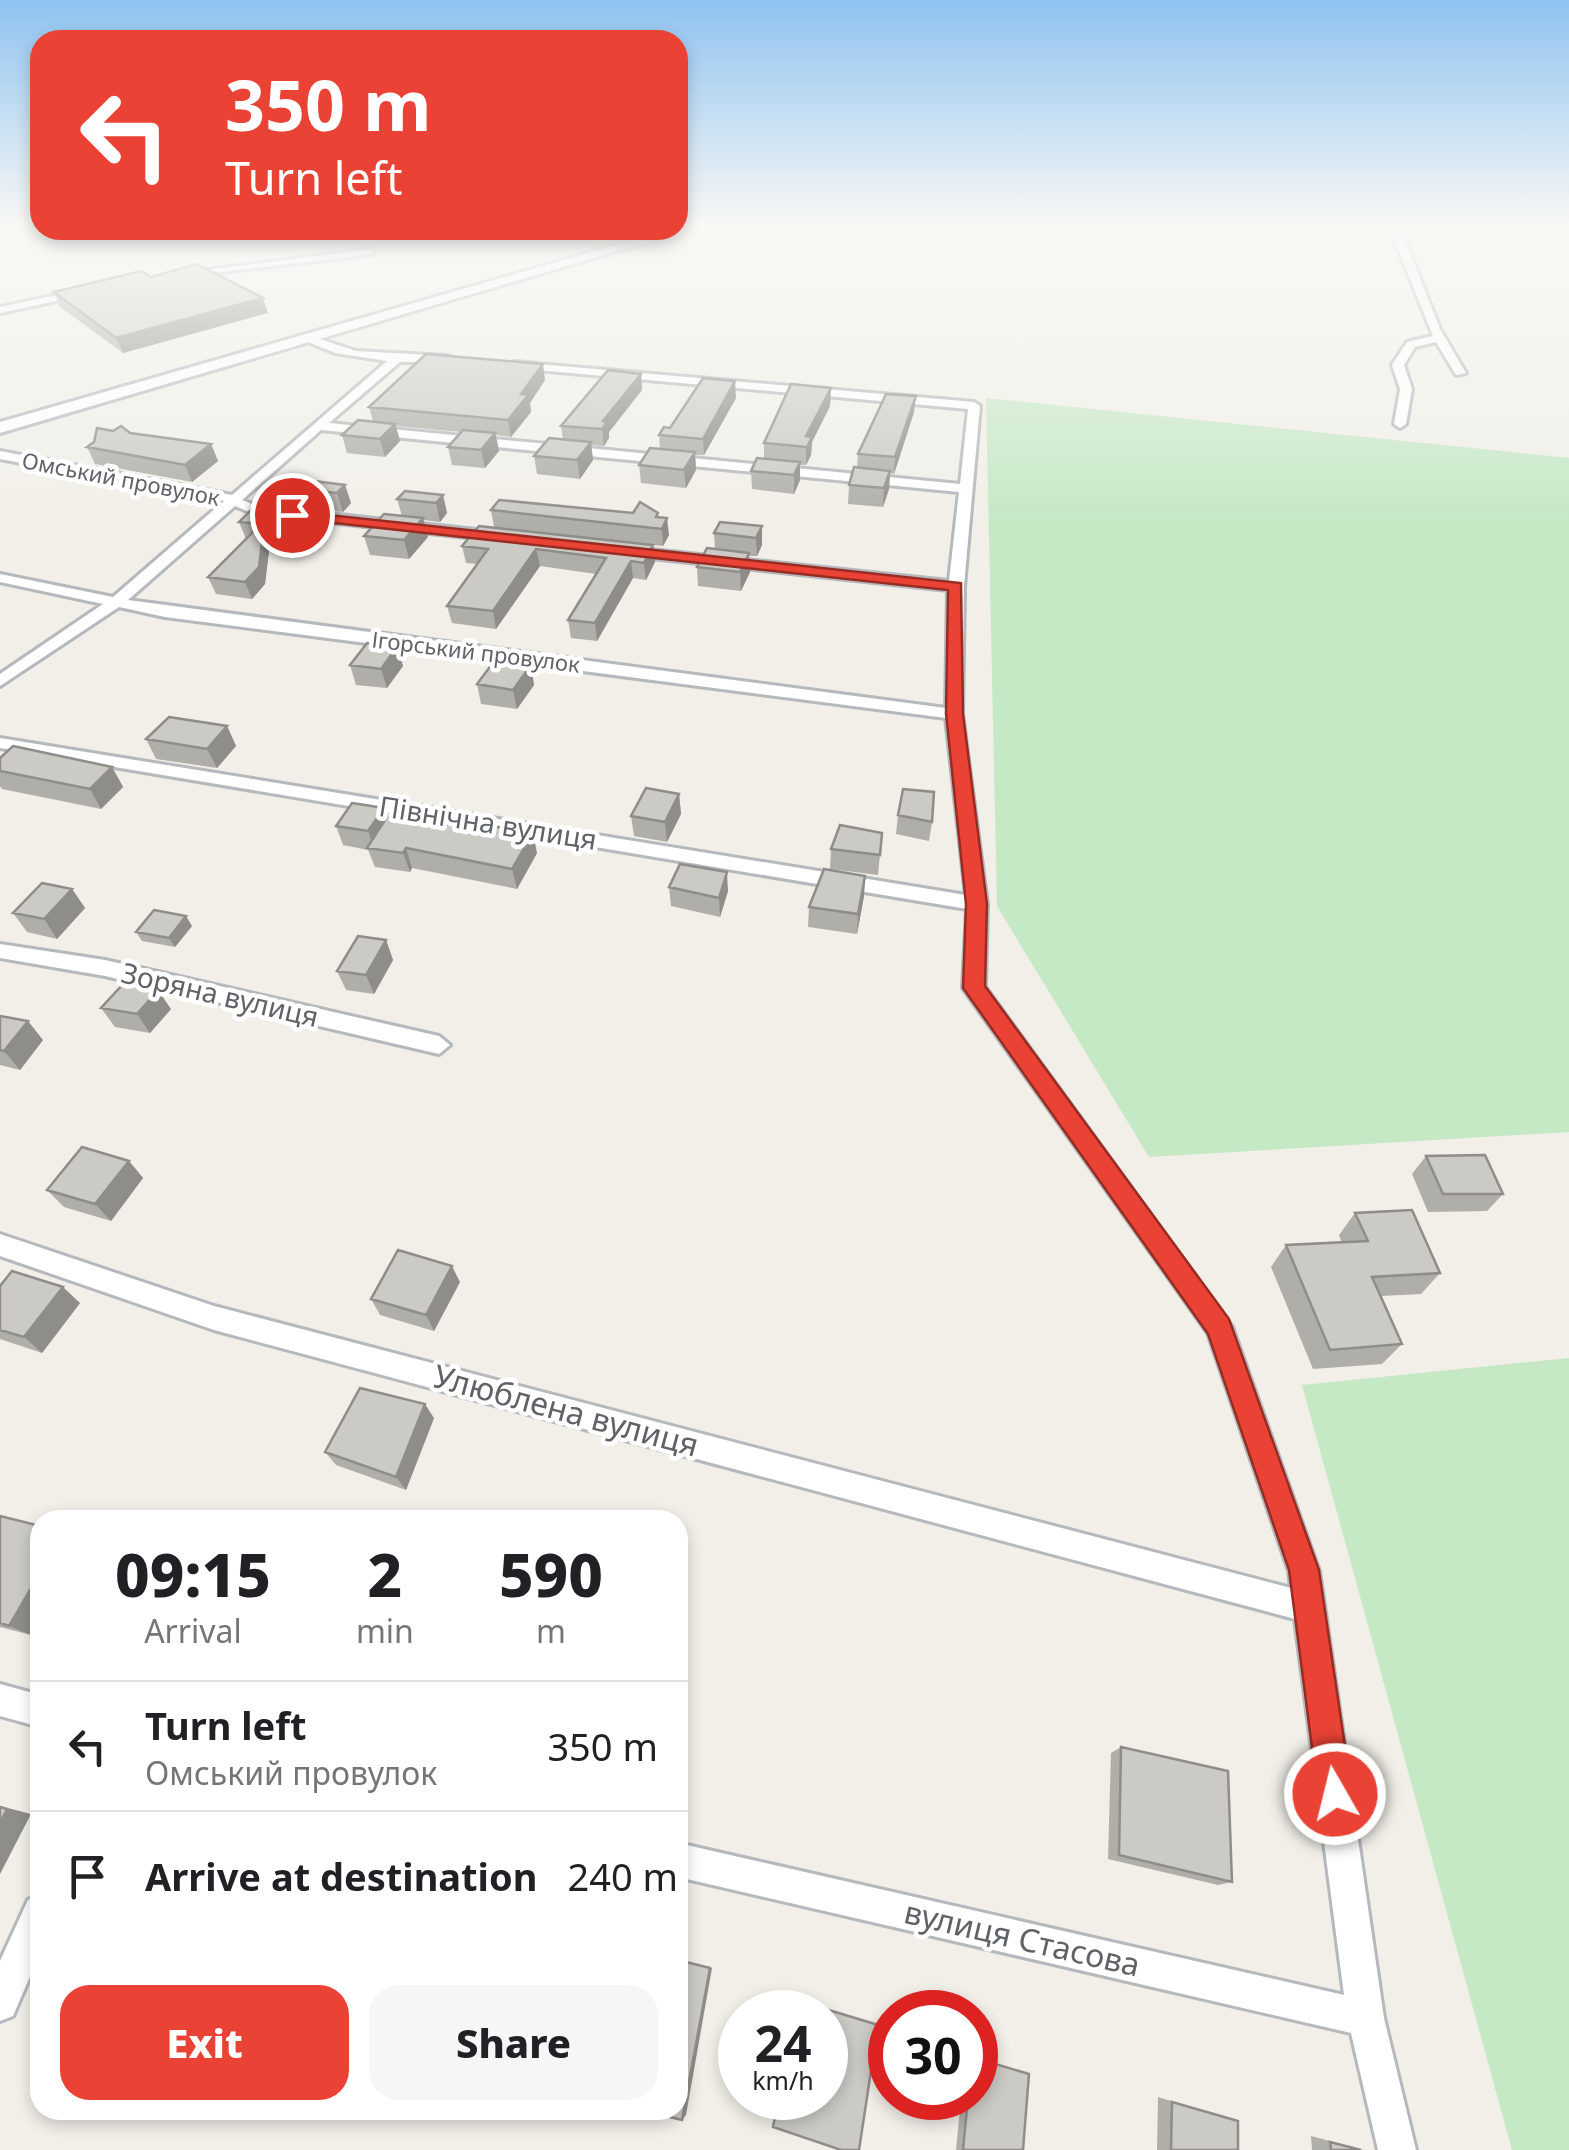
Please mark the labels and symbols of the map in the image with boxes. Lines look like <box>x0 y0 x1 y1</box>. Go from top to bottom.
street label: Омський провулок <box>20 444 223 512</box>
pin <box>250 473 335 558</box>
street label: Ігорський провулок <box>370 623 582 679</box>
street label: Північна вулиця <box>377 786 600 858</box>
street label: Зоряна вулиця <box>118 953 323 1035</box>
street label: Улюблена вулиця <box>429 1353 704 1466</box>
position arrow <box>1283 1742 1387 1846</box>
street label: вулиця Стасова <box>900 1889 1145 1986</box>
speed limit sign: 30 <box>868 1990 998 2120</box>

